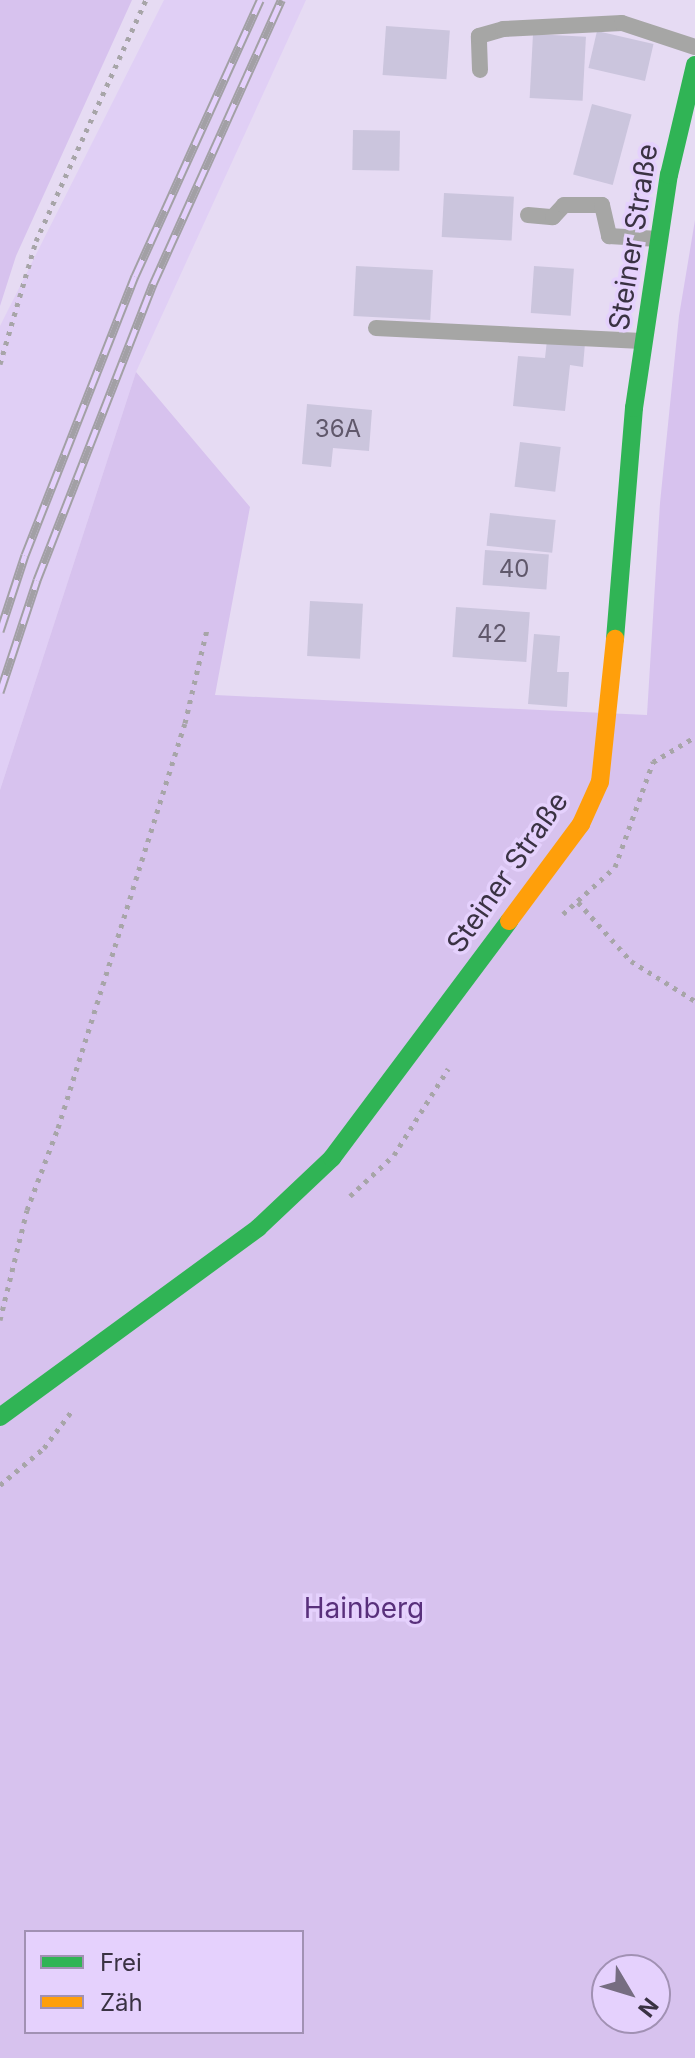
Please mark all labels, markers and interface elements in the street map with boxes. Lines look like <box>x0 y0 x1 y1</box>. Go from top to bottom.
street label: Steiner Straße <box>602 141 664 333</box>
house number: 36A <box>315 415 361 443</box>
house number: 40 <box>499 555 529 583</box>
house number: 42 <box>477 620 507 648</box>
street label: Steiner Straße <box>439 785 575 959</box>
park label: Hainberg <box>304 1591 424 1625</box>
legend <box>24 1930 304 2034</box>
text: Frei <box>100 1948 142 1977</box>
north arrow <box>591 1954 671 2034</box>
text: Zäh <box>100 1988 143 2017</box>
text: N <box>633 1993 664 2022</box>

